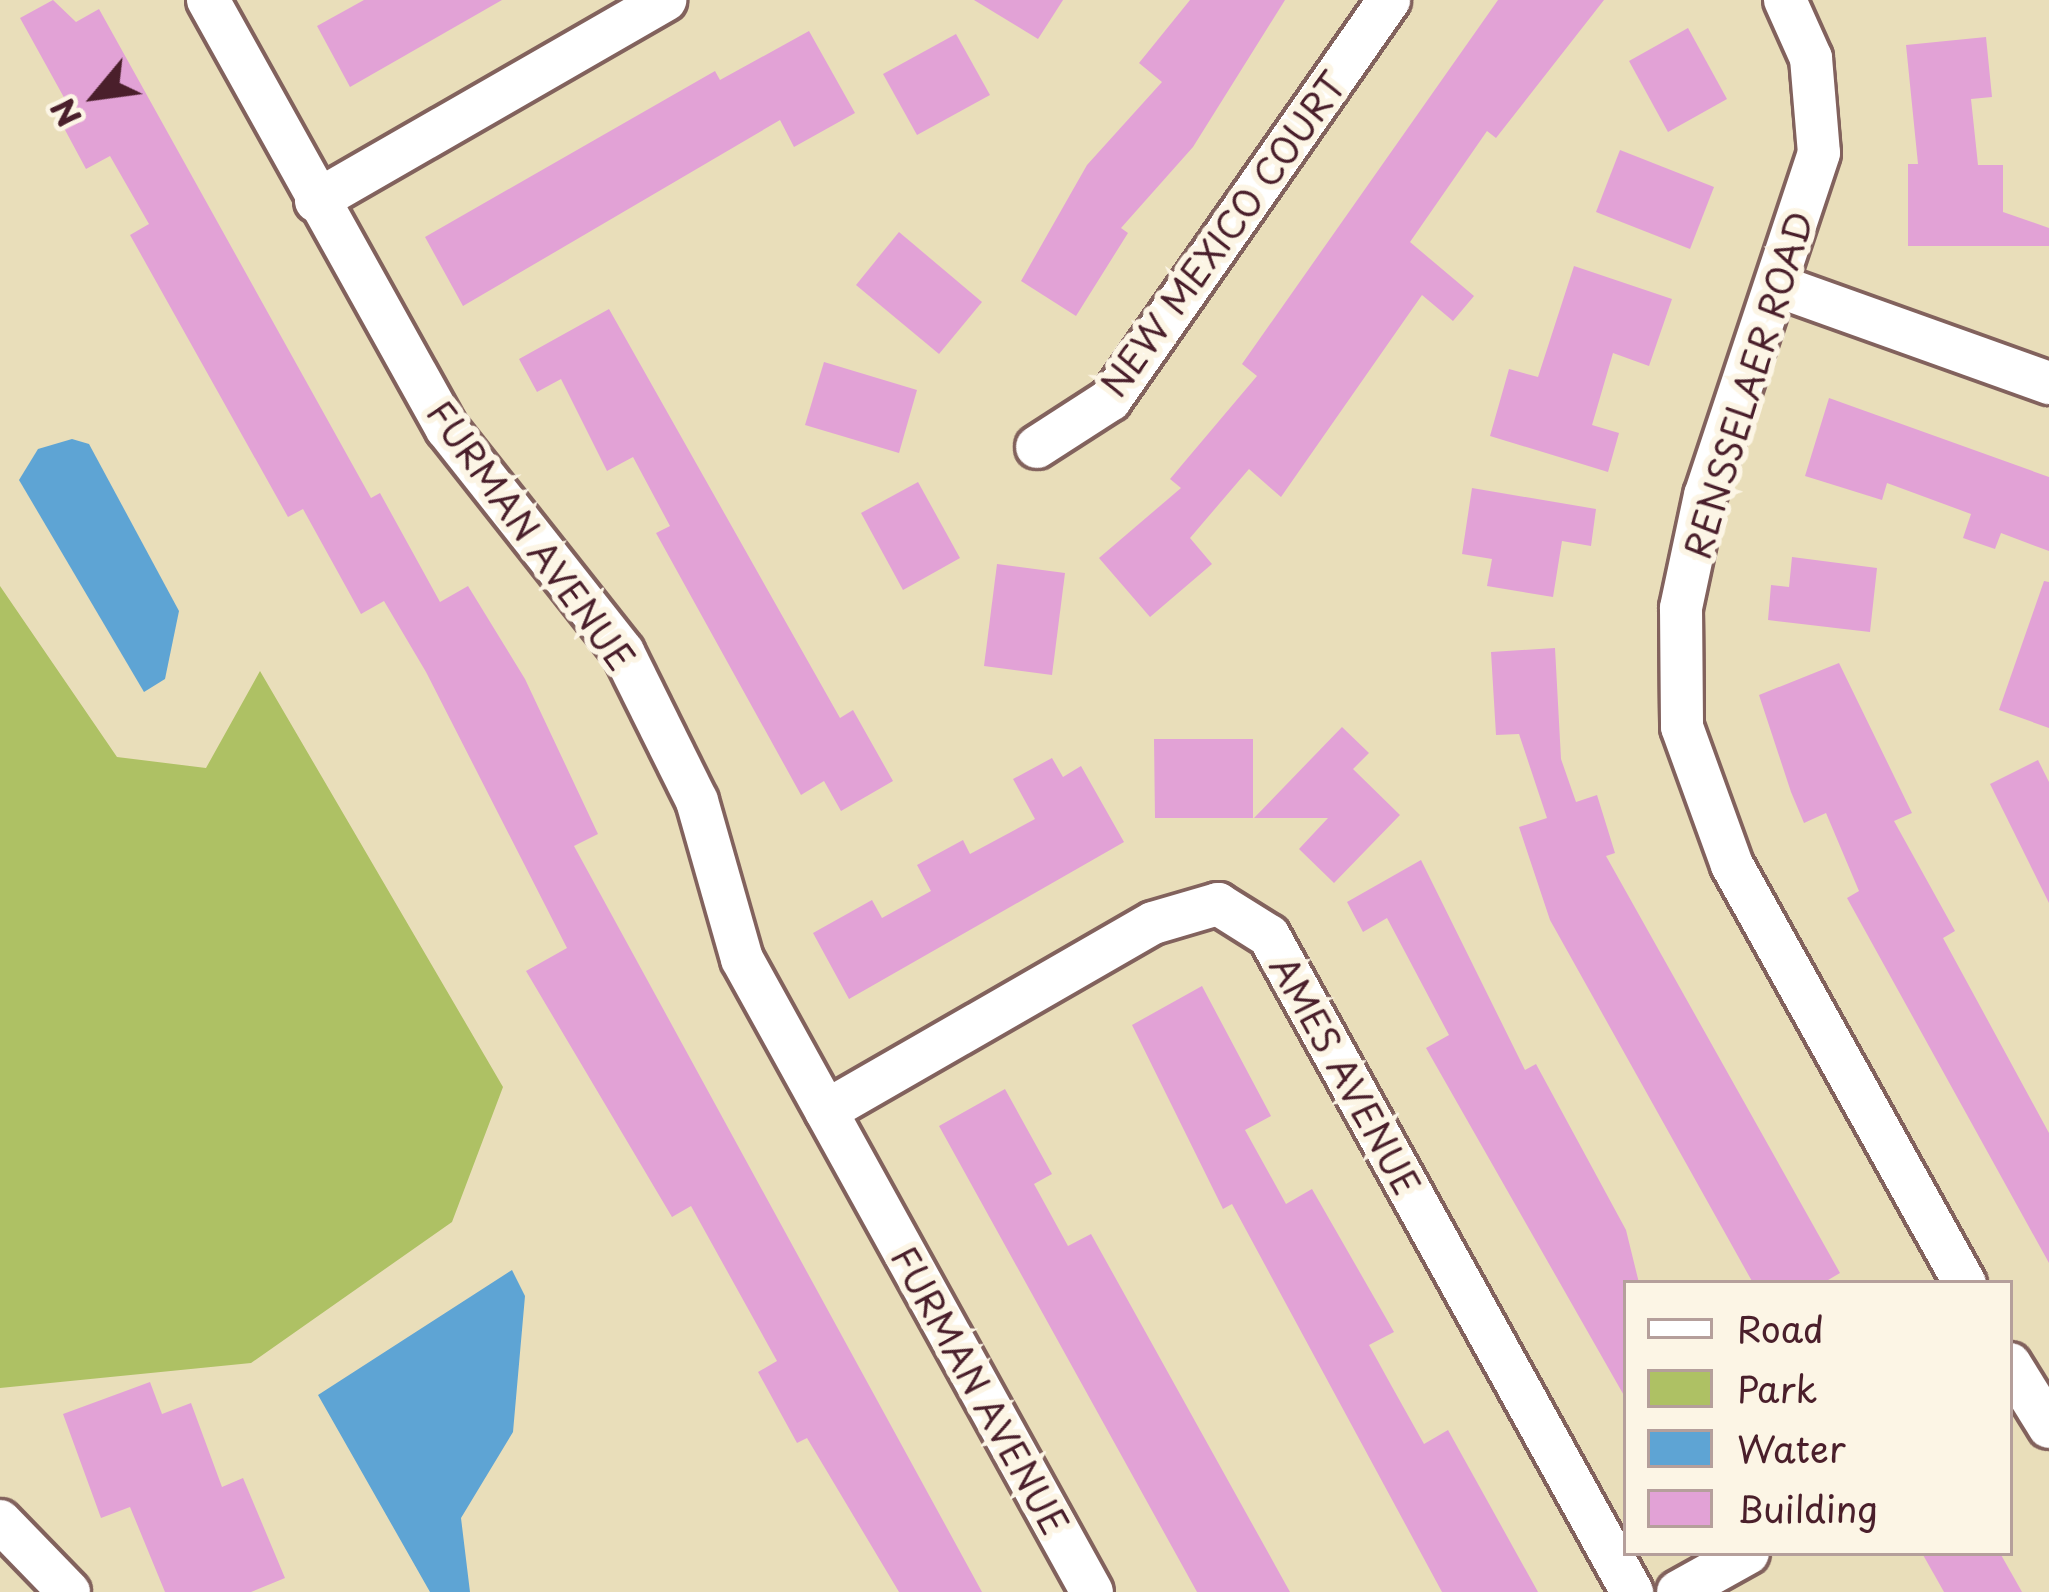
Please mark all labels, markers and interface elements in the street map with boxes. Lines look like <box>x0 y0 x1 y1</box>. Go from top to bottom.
north arrow <box>36 36 156 156</box>
street label: NEW MEXICO COURT <box>1091 64 1355 404</box>
text: N <box>36 90 93 137</box>
street label: RENSSELAER ROAD <box>1674 205 1822 565</box>
street label: FURMAN AVENUE <box>418 391 644 679</box>
street label: AMES AVENUE <box>1262 947 1430 1203</box>
street label: FURMAN AVENUE <box>883 1238 1077 1542</box>
legend <box>1623 1280 2013 1556</box>
text: Road <box>1737 1301 1824 1355</box>
text: Park <box>1737 1361 1817 1415</box>
text: Water <box>1737 1421 1846 1475</box>
text: Building <box>1737 1481 1878 1535</box>

